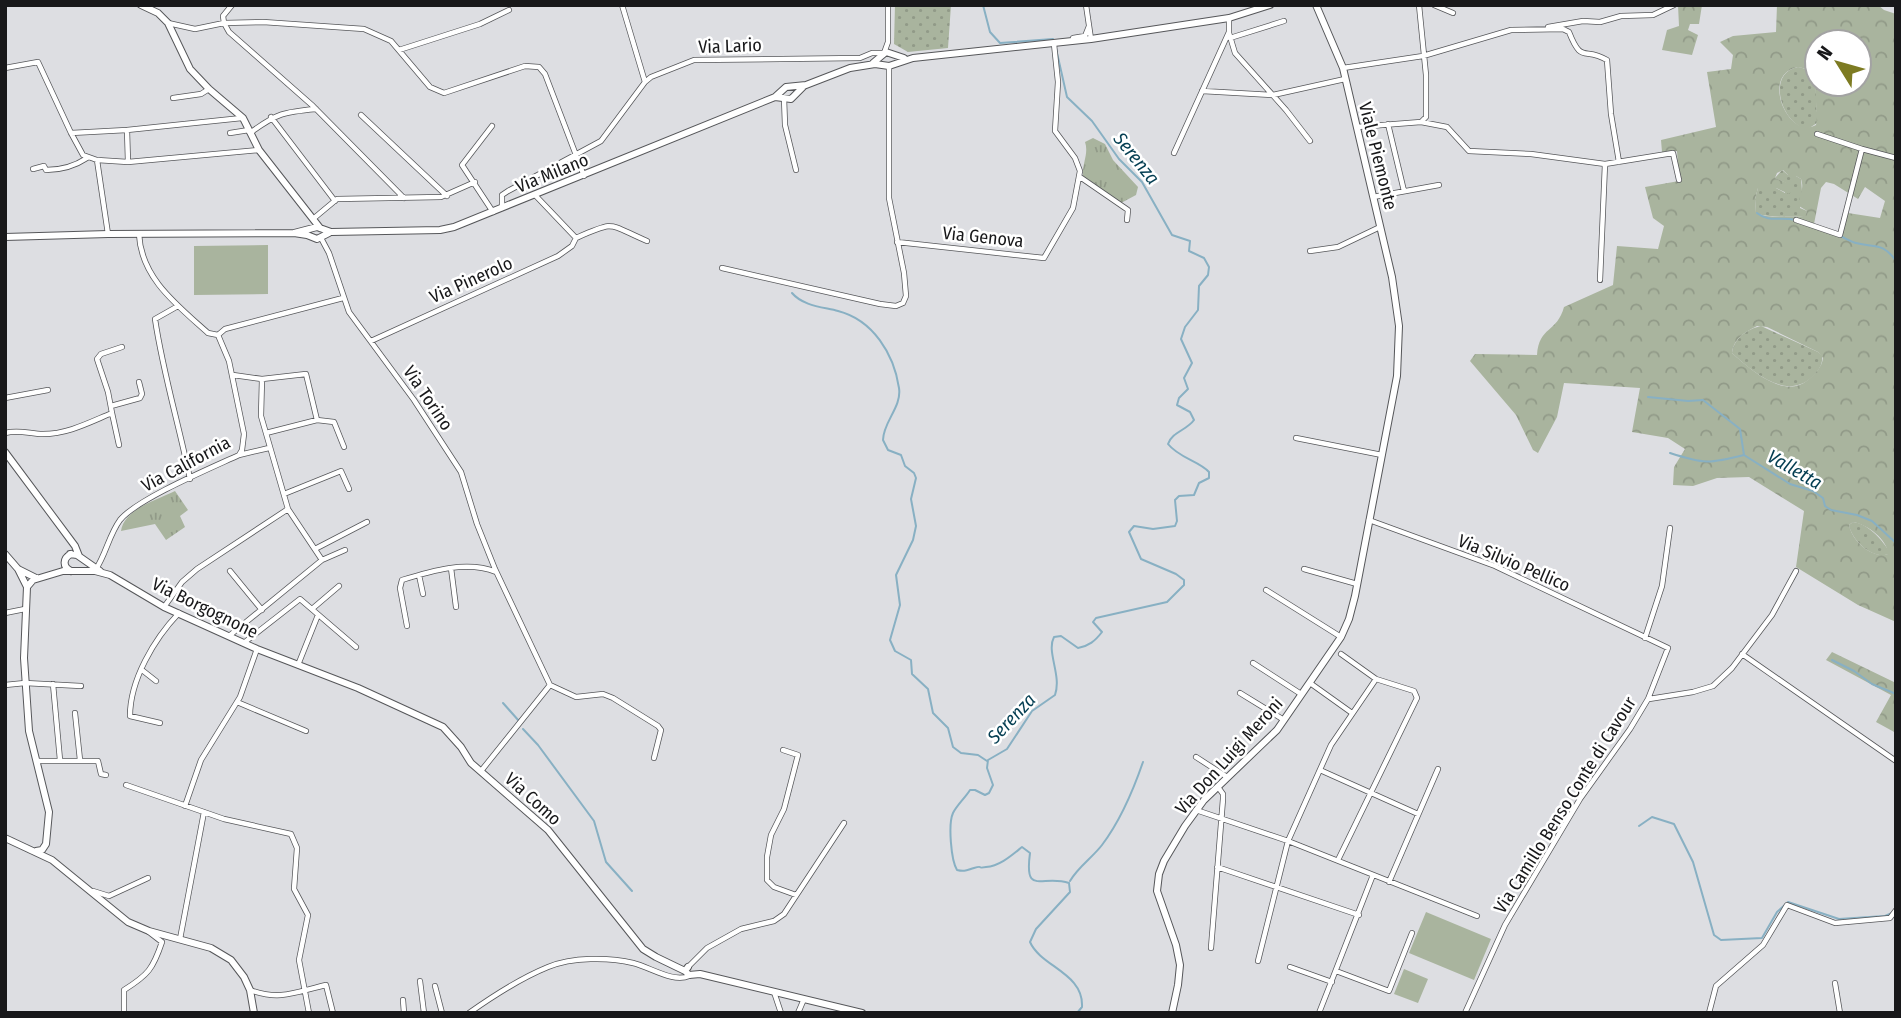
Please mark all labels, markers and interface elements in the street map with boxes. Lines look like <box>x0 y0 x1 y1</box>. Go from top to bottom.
north arrow <box>1803 28 1873 98</box>
street label: Via Lario <box>698 34 762 58</box>
text: N <box>1812 42 1837 65</box>
street label: Viale Piemonte <box>1354 100 1402 212</box>
water label: Serenza <box>1108 127 1165 189</box>
street label: Via Milano <box>512 148 592 198</box>
street label: Via Genova <box>941 222 1025 252</box>
street label: Via Pinerolo <box>426 252 516 308</box>
street label: Via Torino <box>398 361 458 435</box>
street label: Via California <box>138 431 234 497</box>
water label: Valletta <box>1763 445 1826 494</box>
street label: Via Silvio Pellico <box>1455 529 1573 597</box>
street label: Via Borgognone <box>148 573 262 643</box>
water label: Serenza <box>982 688 1040 749</box>
street label: Via Camillo Benso Conte di Cavour <box>1489 692 1641 917</box>
street label: Via Don Luigi Meroni <box>1171 693 1287 819</box>
street label: Via Como <box>500 768 566 830</box>

